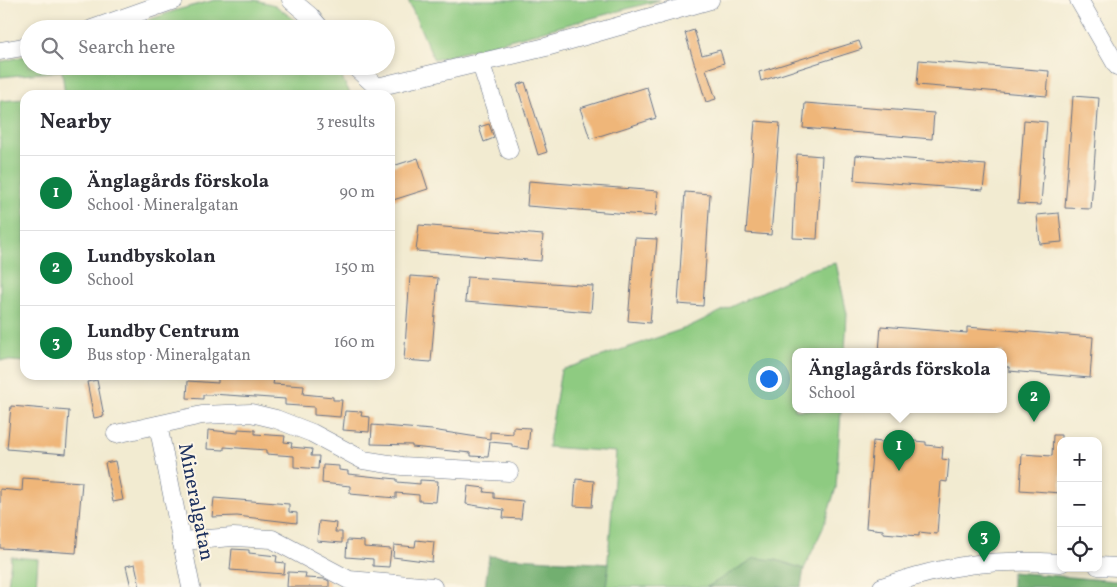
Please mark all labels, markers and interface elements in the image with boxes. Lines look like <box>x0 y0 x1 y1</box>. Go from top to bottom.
search box <box>20 20 395 75</box>
icon: search <box>38 34 66 62</box>
text: Search here <box>78 35 175 61</box>
text: Nearby <box>40 108 111 137</box>
text: 3 results <box>316 112 375 134</box>
text: Änglagårds förskola <box>87 169 269 195</box>
text: 1 <box>53 182 59 204</box>
text: 90 m <box>339 182 375 204</box>
text: School · Mineralgatan <box>87 195 239 217</box>
text: Lundbyskolan <box>87 244 216 270</box>
text: 2 <box>52 257 60 279</box>
text: 150 m <box>334 257 375 279</box>
text: School <box>87 270 134 292</box>
text: Lundby Centrum <box>87 319 240 345</box>
text: 3 <box>52 332 60 354</box>
text: 160 m <box>334 332 375 354</box>
text: Bus stop · Mineralgatan <box>87 345 251 367</box>
popup <box>792 348 1007 413</box>
text: Änglagårds förskola <box>808 357 991 383</box>
your location <box>756 366 782 392</box>
pin: 2 <box>1018 381 1050 422</box>
text: School <box>808 383 855 405</box>
pin: 1 <box>883 430 915 471</box>
map controls <box>1057 437 1102 572</box>
button: + <box>1057 437 1102 482</box>
street label: Mineralgatan <box>170 441 220 563</box>
button: − <box>1057 482 1102 527</box>
pin: 3 <box>968 521 1000 562</box>
button: locate <box>1057 527 1102 572</box>

